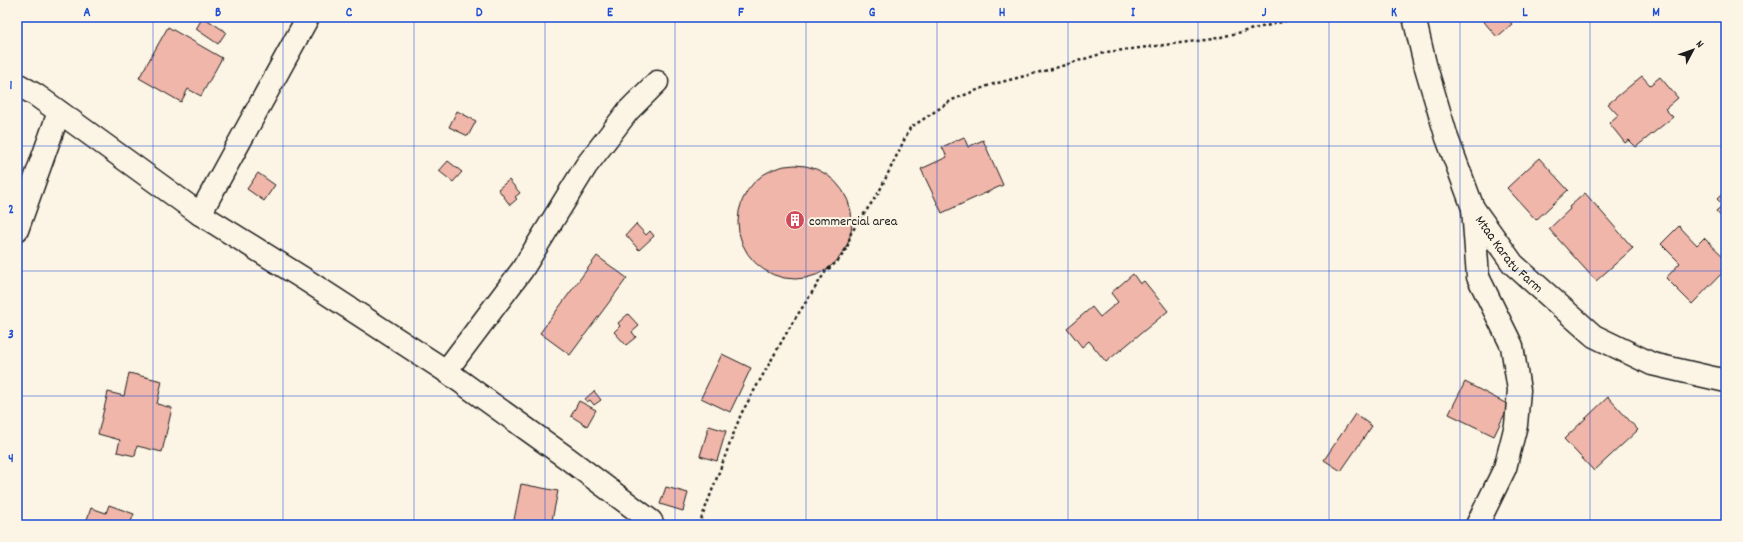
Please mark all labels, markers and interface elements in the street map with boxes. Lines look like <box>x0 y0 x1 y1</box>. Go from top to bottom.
text: A <box>83 4 91 23</box>
text: B <box>215 4 221 23</box>
text: C <box>346 4 353 23</box>
text: D <box>476 4 483 23</box>
text: E <box>607 4 614 23</box>
text: F <box>738 4 744 23</box>
text: G <box>869 4 876 23</box>
text: H <box>999 4 1006 23</box>
text: I <box>1131 4 1136 23</box>
text: J <box>1262 4 1267 23</box>
text: K <box>1391 4 1397 23</box>
text: L <box>1522 4 1528 23</box>
text: M <box>1652 4 1660 23</box>
north arrow <box>1673 30 1713 70</box>
text: N <box>1691 37 1707 52</box>
text: 1 <box>10 77 13 96</box>
text: 2 <box>8 201 14 220</box>
building icon: commercial area <box>784 209 806 231</box>
place label: commercial area <box>809 212 898 232</box>
street label: Mtaa Karatu Farm <box>1469 212 1547 298</box>
text: 3 <box>8 326 14 345</box>
text: 4 <box>8 450 14 469</box>

